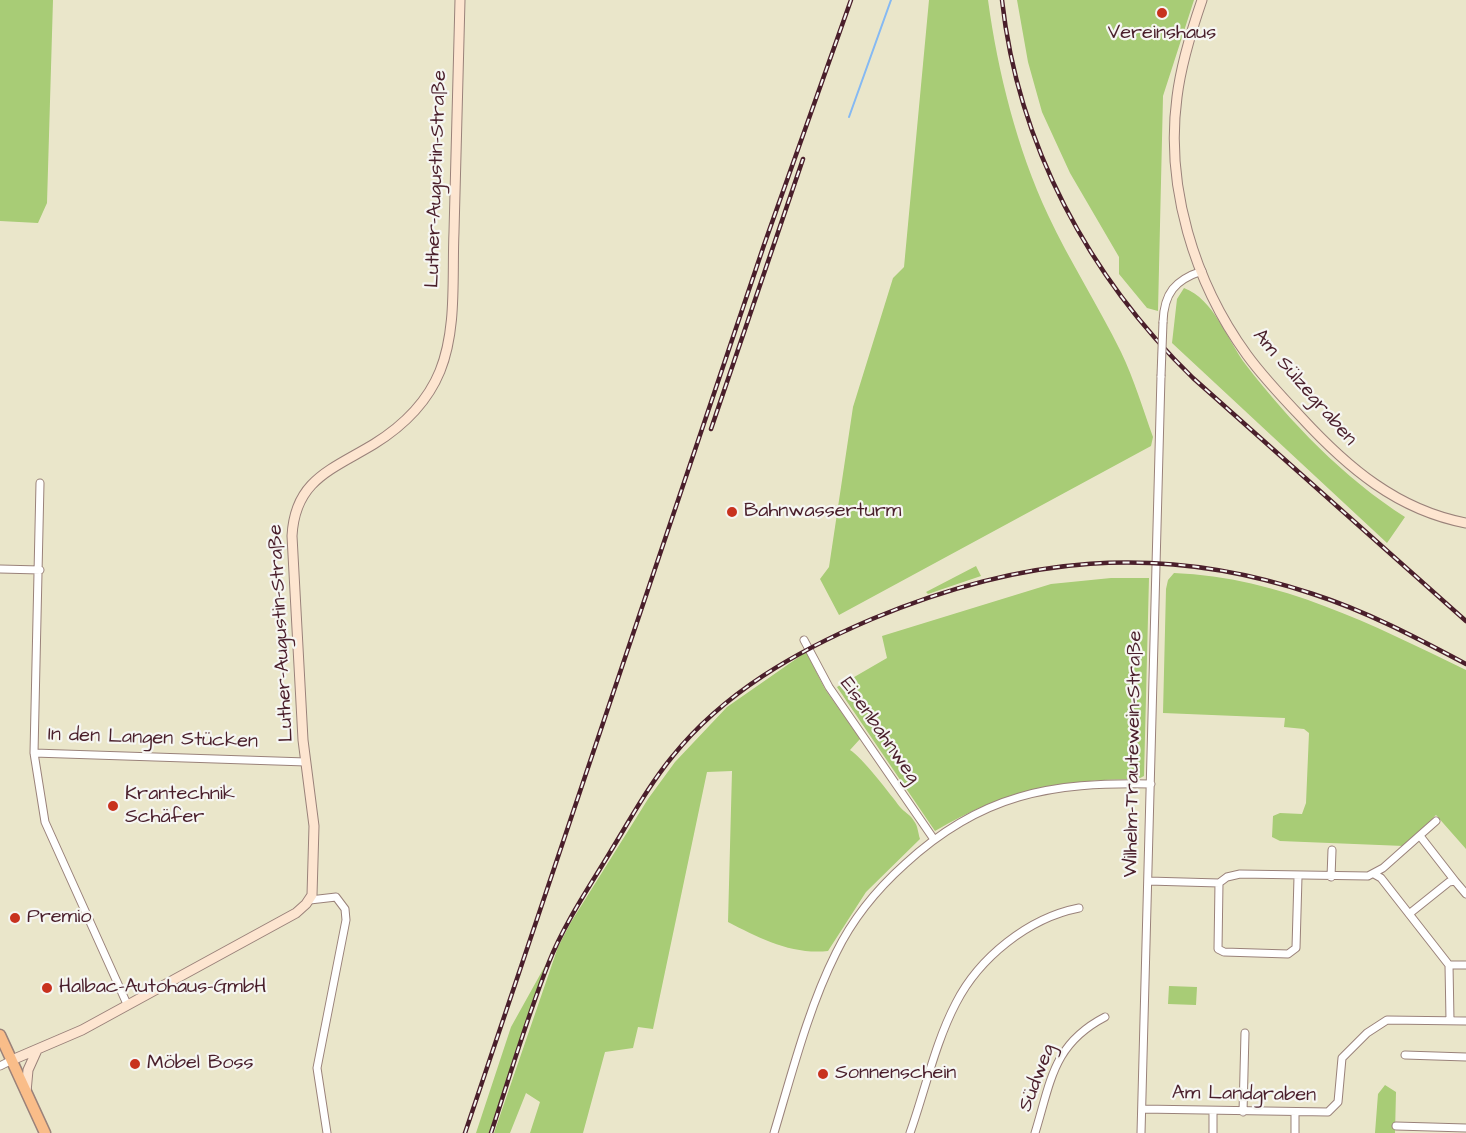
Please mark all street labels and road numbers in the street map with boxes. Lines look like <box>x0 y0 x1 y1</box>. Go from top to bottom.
street label: Luther-Augustin-Straße <box>421 70 453 288</box>
street label: Am Sülzegraben <box>1247 325 1361 451</box>
street label: Luther-Augustin-Straße <box>264 523 300 743</box>
street label: Wilhelm-Trautewein-Straße <box>1120 630 1148 878</box>
street label: Eisenbahnweg <box>834 673 924 789</box>
street label: In den Langen Stücken <box>48 723 258 755</box>
street label: Südweg <box>1014 1041 1062 1115</box>
street label: Am Landgraben <box>1172 1082 1316 1108</box>

